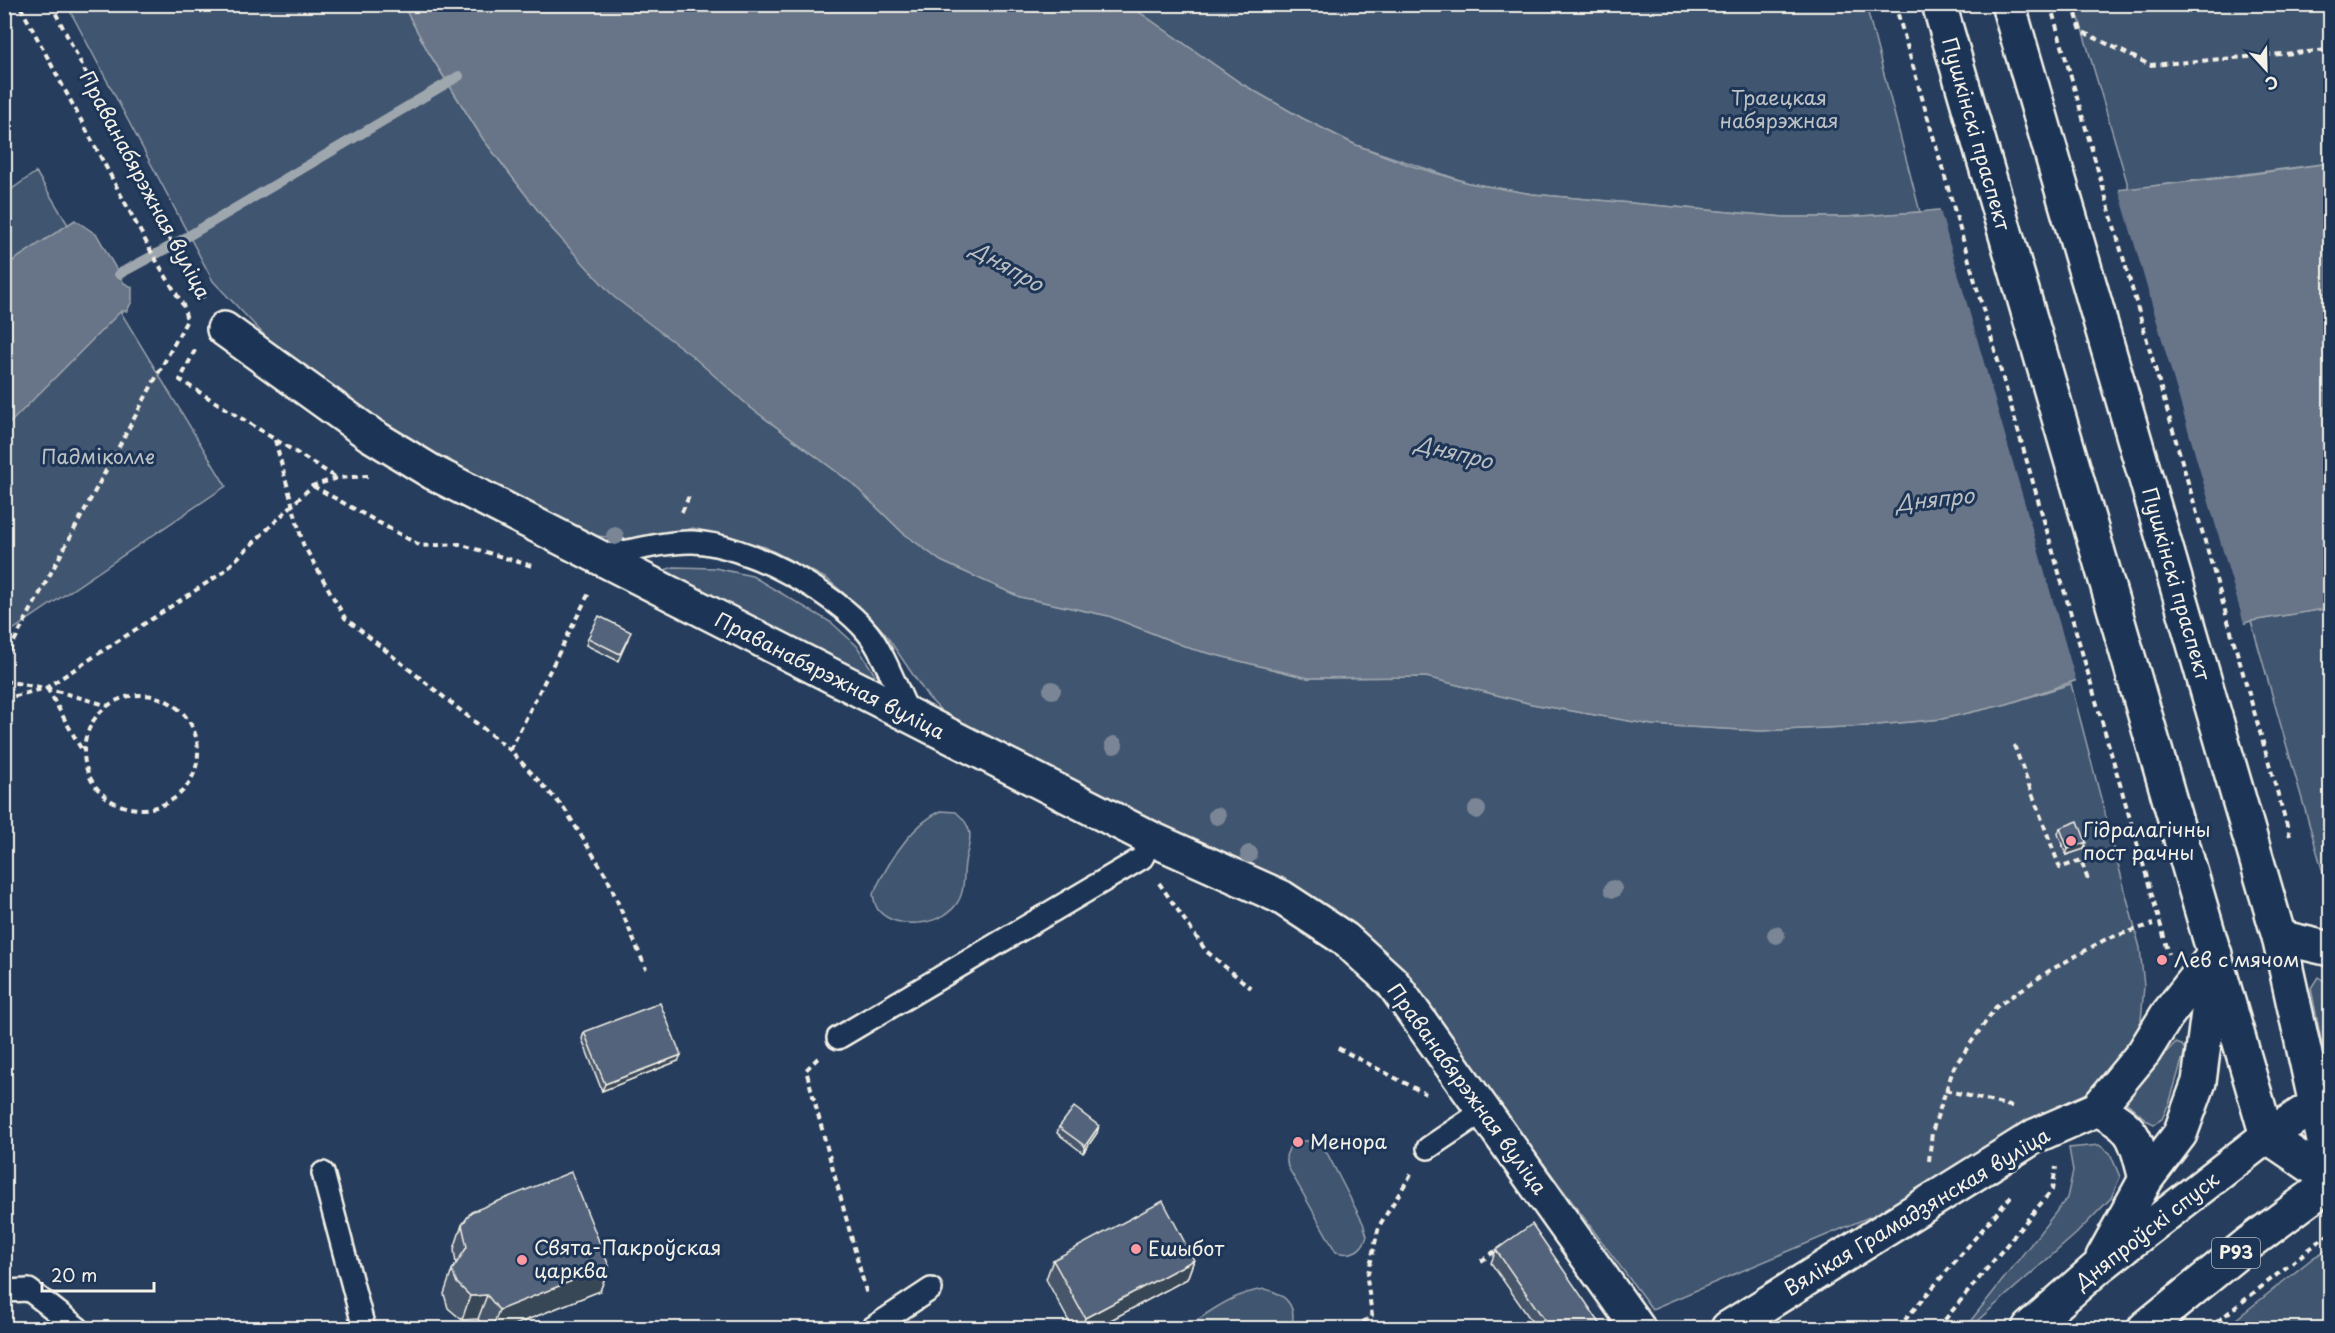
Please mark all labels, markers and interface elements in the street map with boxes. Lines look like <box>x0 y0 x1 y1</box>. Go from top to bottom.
street label: Пушкінскі праспект <box>1935 34 2019 234</box>
north arrow <box>2236 39 2296 99</box>
street label: Праванабярэжная вуліца <box>73 65 219 305</box>
text: С <box>2262 70 2282 97</box>
park label: Траецкая набярэжная <box>1719 82 1839 135</box>
water label: Дняпро <box>964 231 1051 299</box>
water label: Дняпро <box>1411 426 1497 476</box>
park label: Падміколле <box>41 441 155 471</box>
water label: Дняпро <box>1892 478 1977 518</box>
street label: Пушкінскі праспект <box>2135 484 2219 684</box>
street label: Праванабярэжная вуліца <box>710 604 951 747</box>
place label: Гідралагічны пост рачны <box>2083 814 2211 867</box>
marker: Гідралагічны пост рачны <box>2064 834 2078 848</box>
place label: Лев с мячом <box>2174 944 2300 974</box>
marker: Лев с мячом <box>2155 953 2169 967</box>
street label: Праванабярэжная вуліца <box>1381 977 1555 1201</box>
street label: Вялікая Грамадзянская вуліца <box>1778 1119 2056 1303</box>
place label: Менора <box>1310 1126 1388 1156</box>
marker: Менора <box>1291 1135 1305 1149</box>
street label: Дняпроўскі спуск <box>2067 1164 2225 1297</box>
place label: Свята-Пакроўская царква <box>534 1232 721 1285</box>
place label: Ешыбот <box>1148 1233 1224 1263</box>
road number: Р93 <box>2212 1238 2260 1268</box>
marker: Ешыбот <box>1129 1242 1143 1256</box>
marker: Свята-Пакроўская царква <box>515 1253 529 1267</box>
scale bar <box>42 1255 154 1293</box>
text: 20 m <box>51 1261 97 1288</box>

